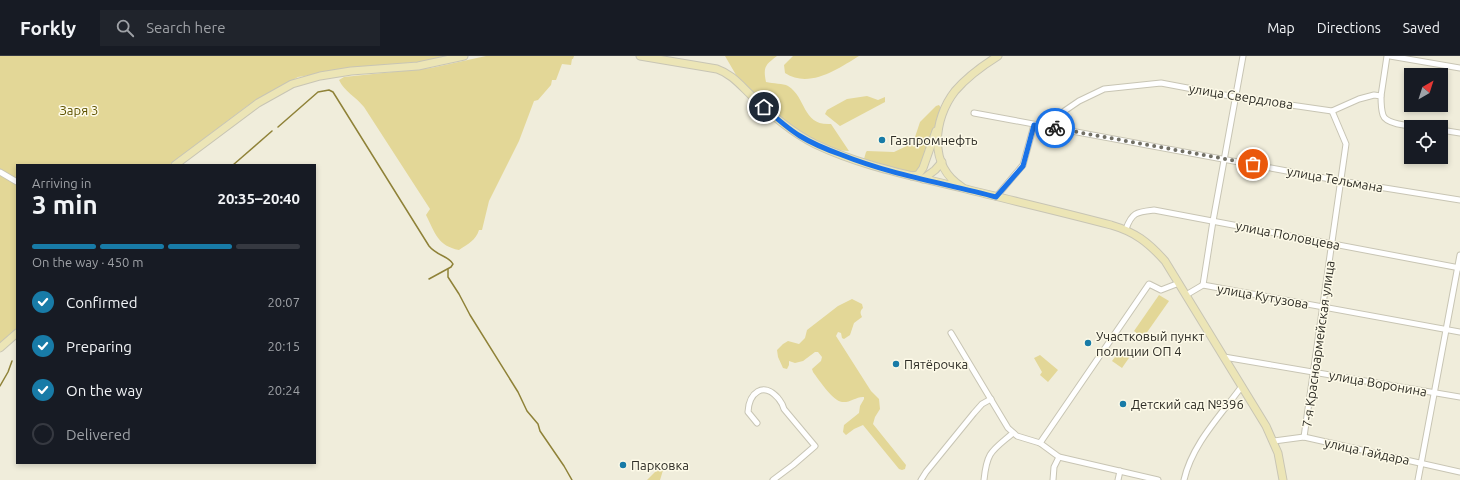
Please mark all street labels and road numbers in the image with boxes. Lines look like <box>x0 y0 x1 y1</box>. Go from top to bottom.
street label: улица Свердлова <box>1188 81 1294 111</box>
street label: улица Тельмана <box>1286 164 1384 194</box>
street label: улица Половцева <box>1235 218 1341 252</box>
street label: 7-я Красноармейская улица <box>1299 260 1337 428</box>
street label: улица Кутузова <box>1216 281 1310 311</box>
street label: улица Воронина <box>1328 367 1428 399</box>
street label: улица Гайдара <box>1323 435 1411 467</box>

